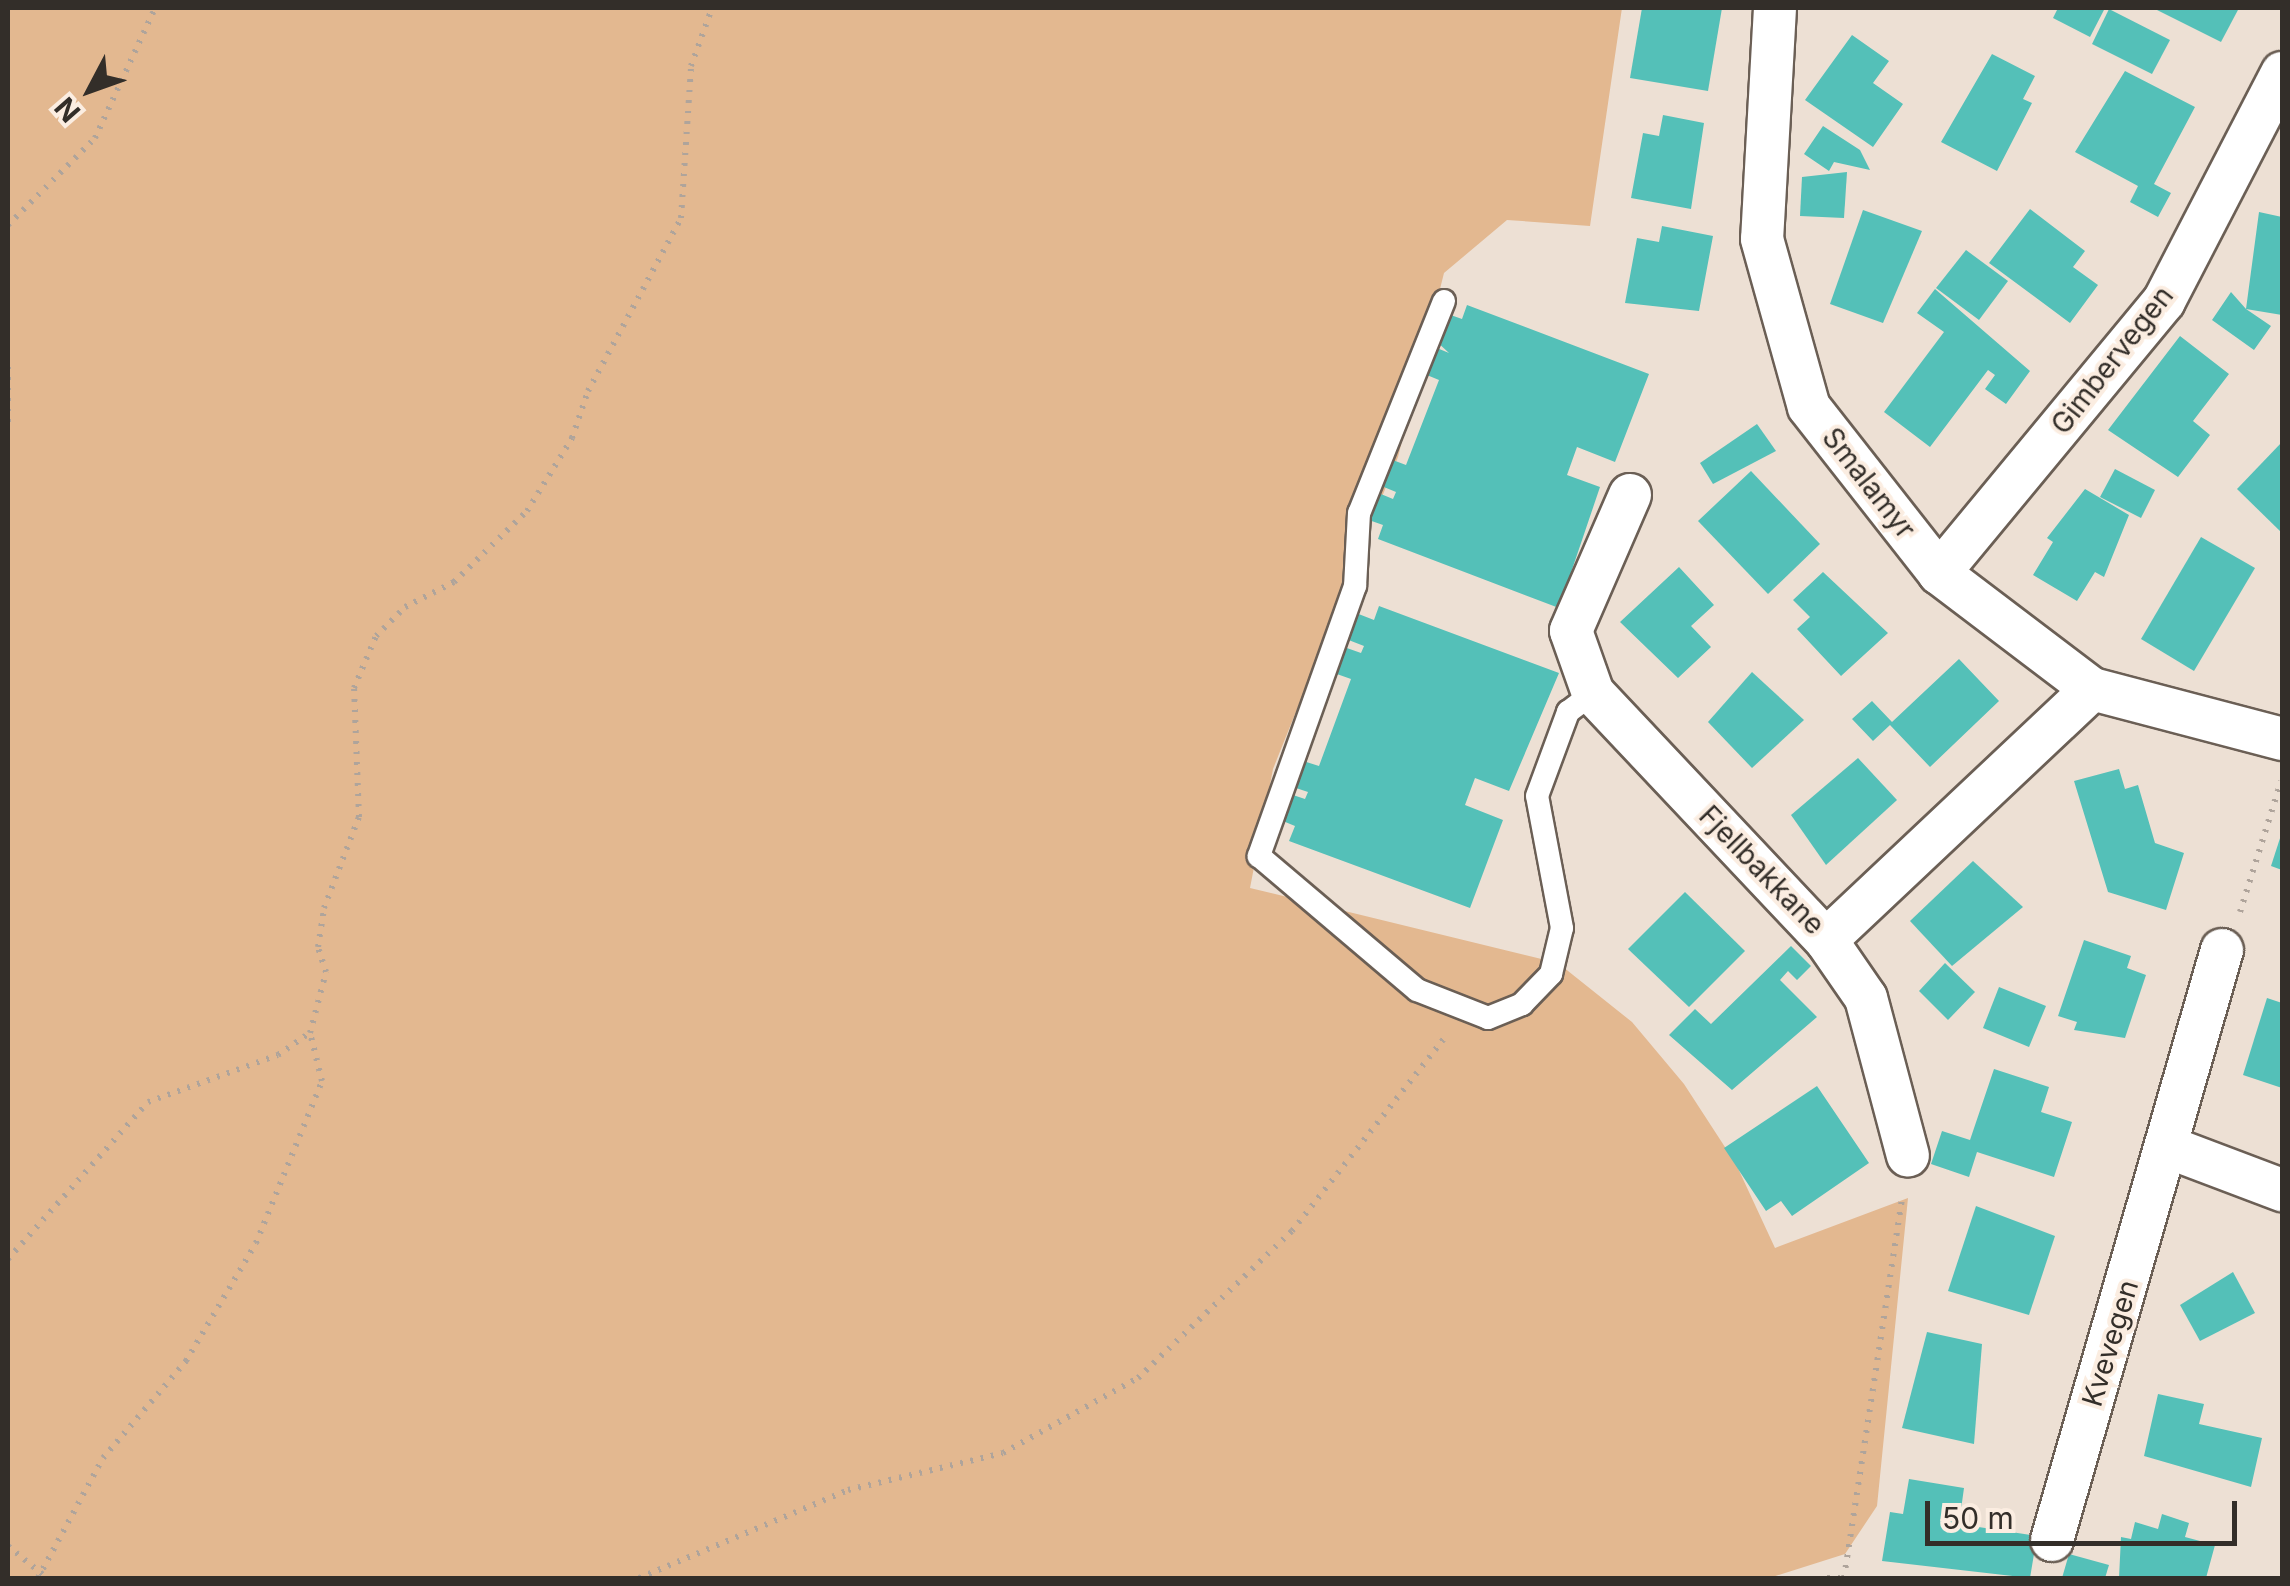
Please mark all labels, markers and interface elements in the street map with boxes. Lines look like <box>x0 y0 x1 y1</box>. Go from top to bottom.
north arrow <box>40 40 140 140</box>
text: N <box>48 90 87 129</box>
street label: Gimbervegen <box>2044 279 2180 441</box>
street label: Smalamyr <box>1815 421 1923 545</box>
street label: Fjellbakkane <box>1692 799 1832 941</box>
street label: Kvevegen <box>2075 1276 2145 1410</box>
scale bar <box>1930 1481 2242 1543</box>
text: 50 m <box>1942 1500 2014 1536</box>

